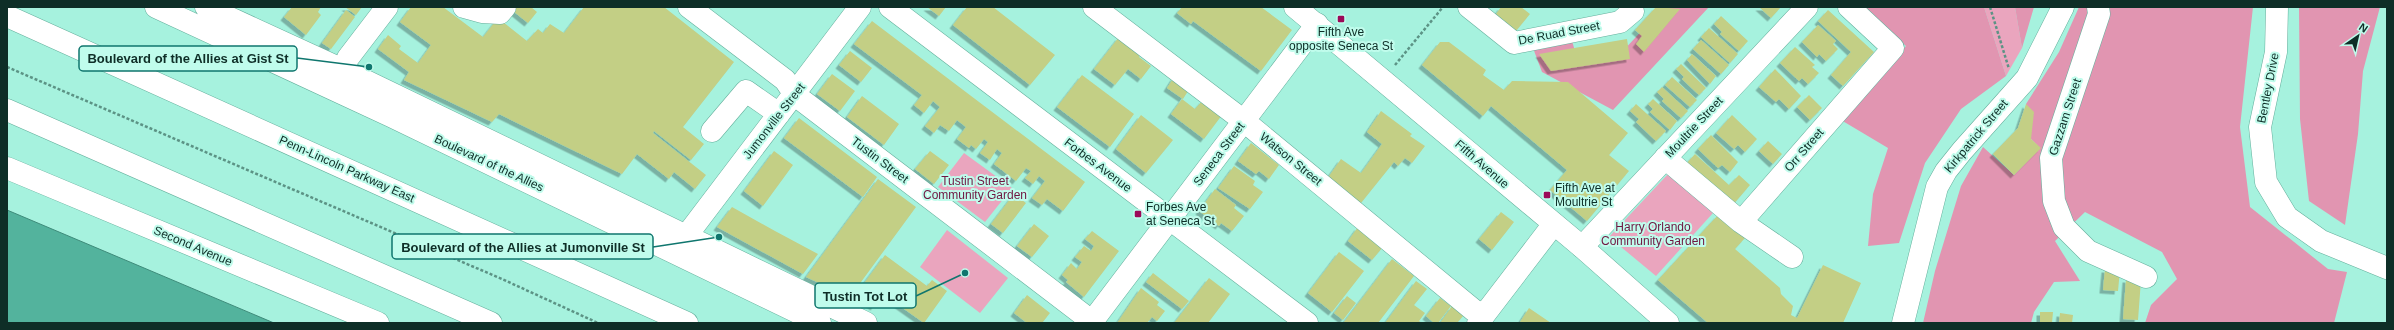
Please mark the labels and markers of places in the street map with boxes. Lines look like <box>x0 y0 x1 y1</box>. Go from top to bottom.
marker: Fifth Ave opposite Seneca St <box>1336 14 1346 24</box>
place label: Fifth Ave opposite Seneca St <box>1289 25 1394 53</box>
callout: Boulevard of the Allies at Gist St <box>79 46 297 71</box>
place label: Fifth Ave at Moultrie St <box>1555 181 1615 209</box>
marker: Fifth Ave at Moultrie St <box>1542 190 1552 200</box>
place label: Forbes Ave at Seneca St <box>1146 200 1215 228</box>
marker: Forbes Ave at Seneca St <box>1133 209 1143 219</box>
callout: Boulevard of the Allies at Jumonville St <box>392 234 653 259</box>
callout: Tustin Tot Lot <box>815 283 916 308</box>

